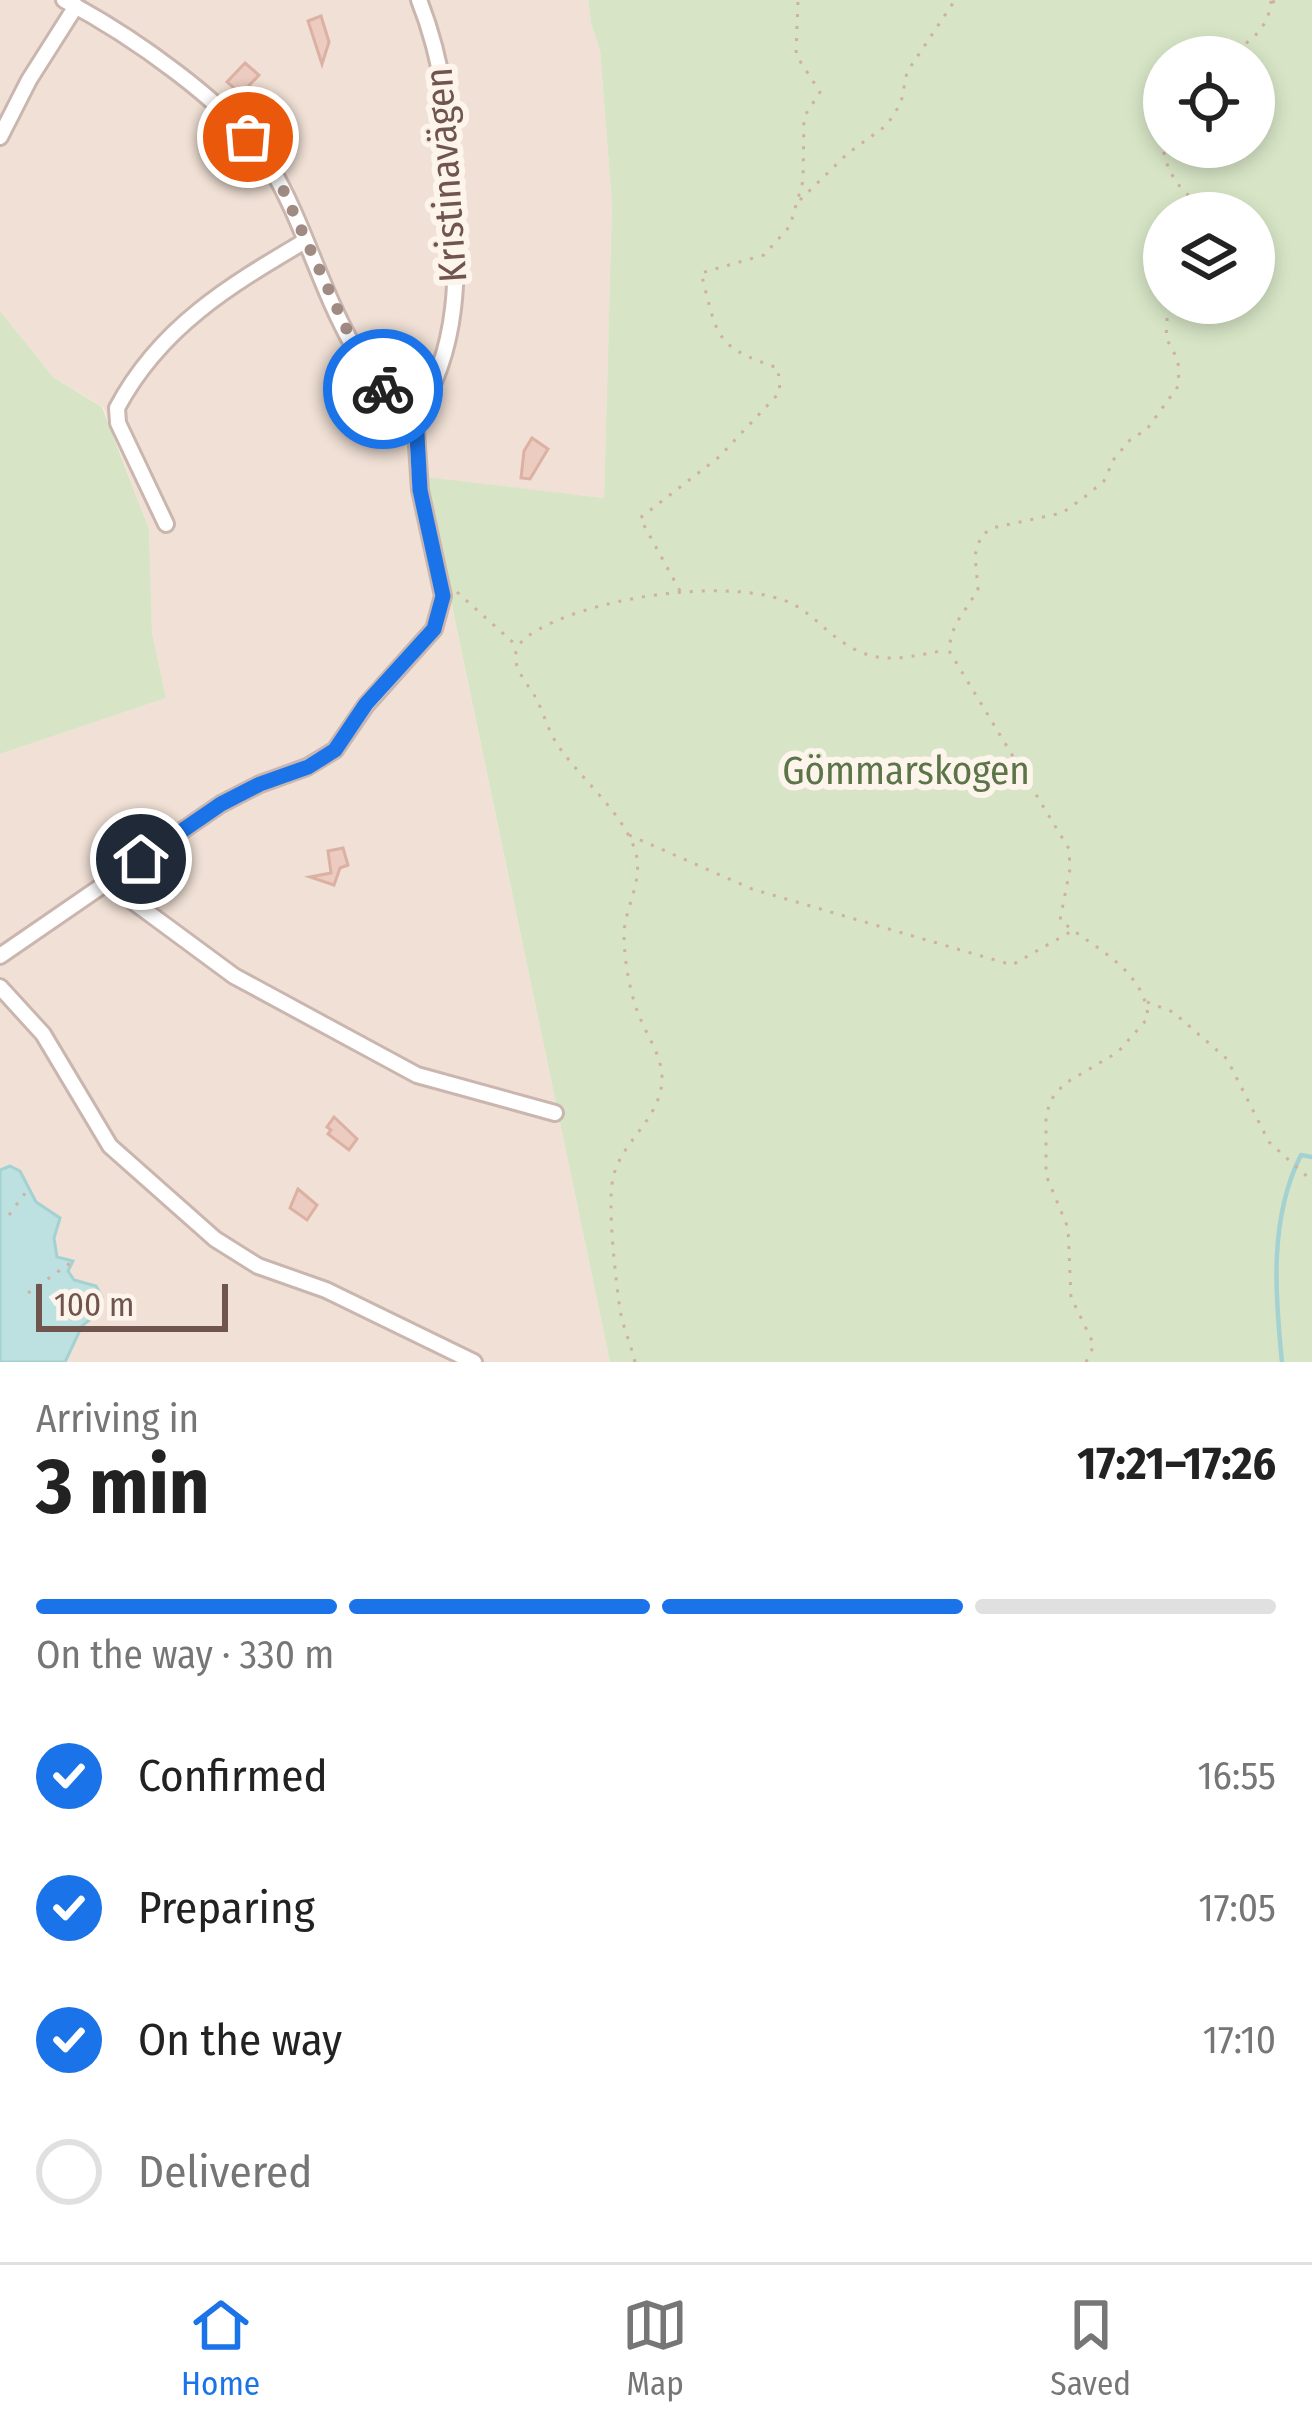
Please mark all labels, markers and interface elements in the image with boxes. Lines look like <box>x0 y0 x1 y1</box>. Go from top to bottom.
map controls <box>1143 36 1275 324</box>
button: locate <box>1143 36 1275 168</box>
street label: Kristinavägen <box>416 66 476 284</box>
pin <box>197 86 299 188</box>
icon: bag <box>215 104 281 170</box>
button: layers <box>1143 192 1275 324</box>
courier <box>323 329 443 449</box>
icon: bike <box>350 356 416 422</box>
park label: Gömmarskogen <box>782 748 1030 794</box>
pin <box>90 808 192 910</box>
icon: home <box>108 826 174 892</box>
scale bar <box>36 1278 228 1331</box>
text: 100 m <box>54 1285 134 1325</box>
text: Arriving in <box>36 1396 199 1442</box>
text: 17:21–17:26 <box>1077 1437 1276 1491</box>
text: 3 min <box>36 1440 210 1534</box>
text: On the way · 330 m <box>36 1632 334 1678</box>
icon: check <box>36 1743 102 1809</box>
text: Confirmed <box>138 1749 328 1803</box>
text: 16:55 <box>1197 1753 1276 1799</box>
icon: check <box>36 1875 102 1941</box>
text: Preparing <box>138 1881 315 1935</box>
text: 17:05 <box>1199 1885 1276 1931</box>
icon: check <box>36 2007 102 2073</box>
text: On the way <box>138 2013 342 2067</box>
text: 17:10 <box>1203 2017 1276 2063</box>
text: Delivered <box>138 2145 312 2199</box>
tab: Home <box>181 2292 260 2404</box>
tab: Map <box>622 2292 688 2404</box>
tab: Saved <box>1050 2292 1131 2404</box>

